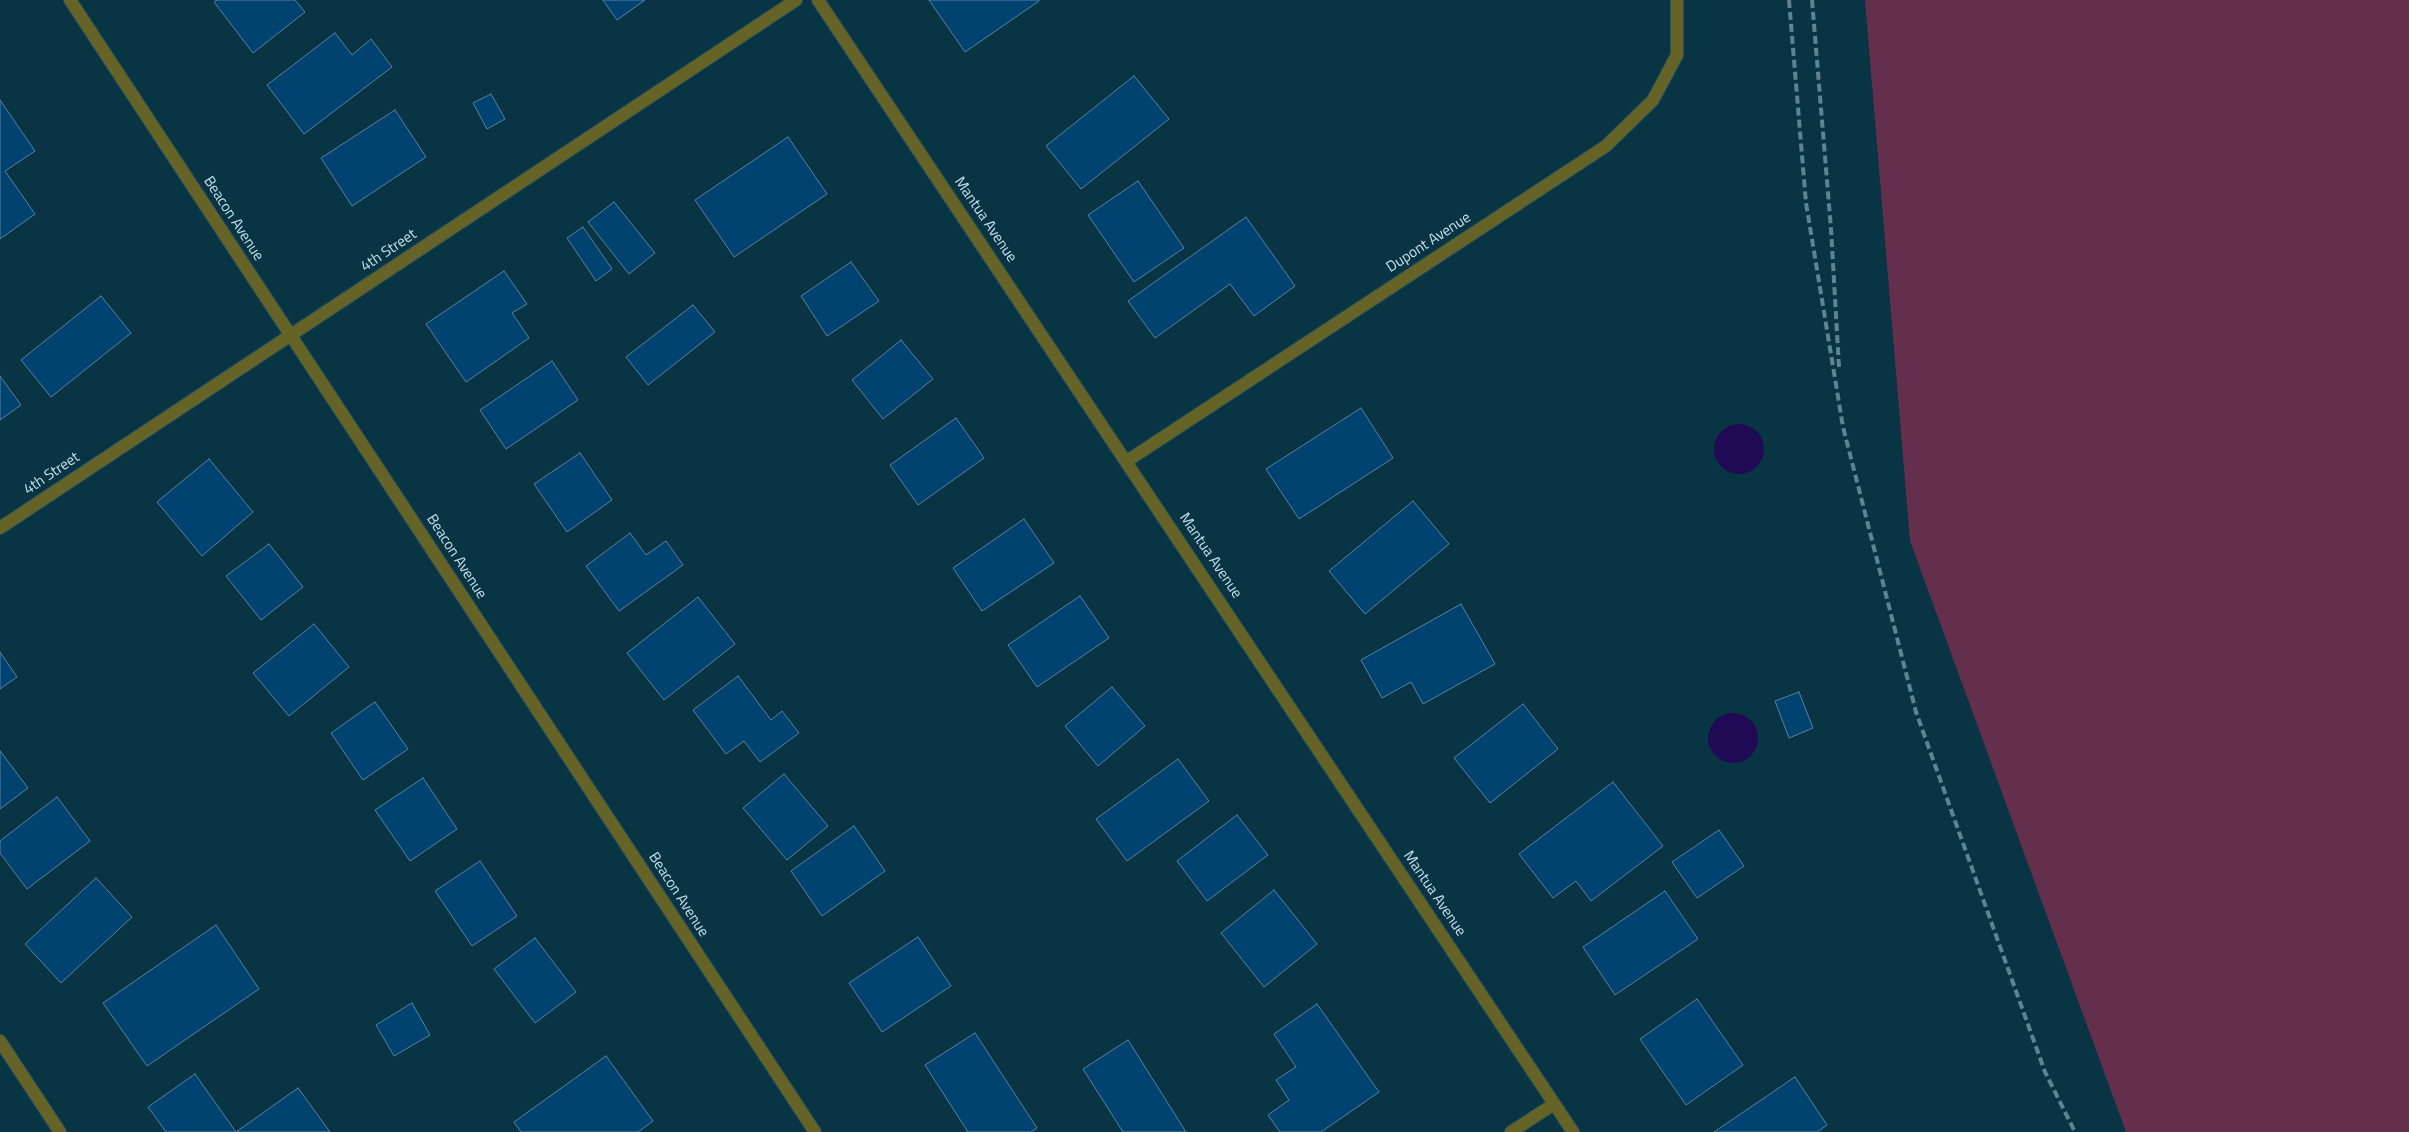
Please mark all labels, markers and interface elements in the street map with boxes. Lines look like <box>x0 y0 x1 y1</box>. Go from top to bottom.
street label: Beacon Avenue <box>199 173 267 265</box>
street label: Mantua Avenue <box>950 174 1020 266</box>
street label: Dupont Avenue <box>1383 209 1475 277</box>
street label: 4th Street <box>358 226 420 276</box>
street label: 4th Street <box>21 449 83 499</box>
street label: Mantua Avenue <box>1175 510 1245 602</box>
street label: Beacon Avenue <box>422 511 490 603</box>
street label: Mantua Avenue <box>1399 848 1469 940</box>
street label: Beacon Avenue <box>644 849 712 941</box>

